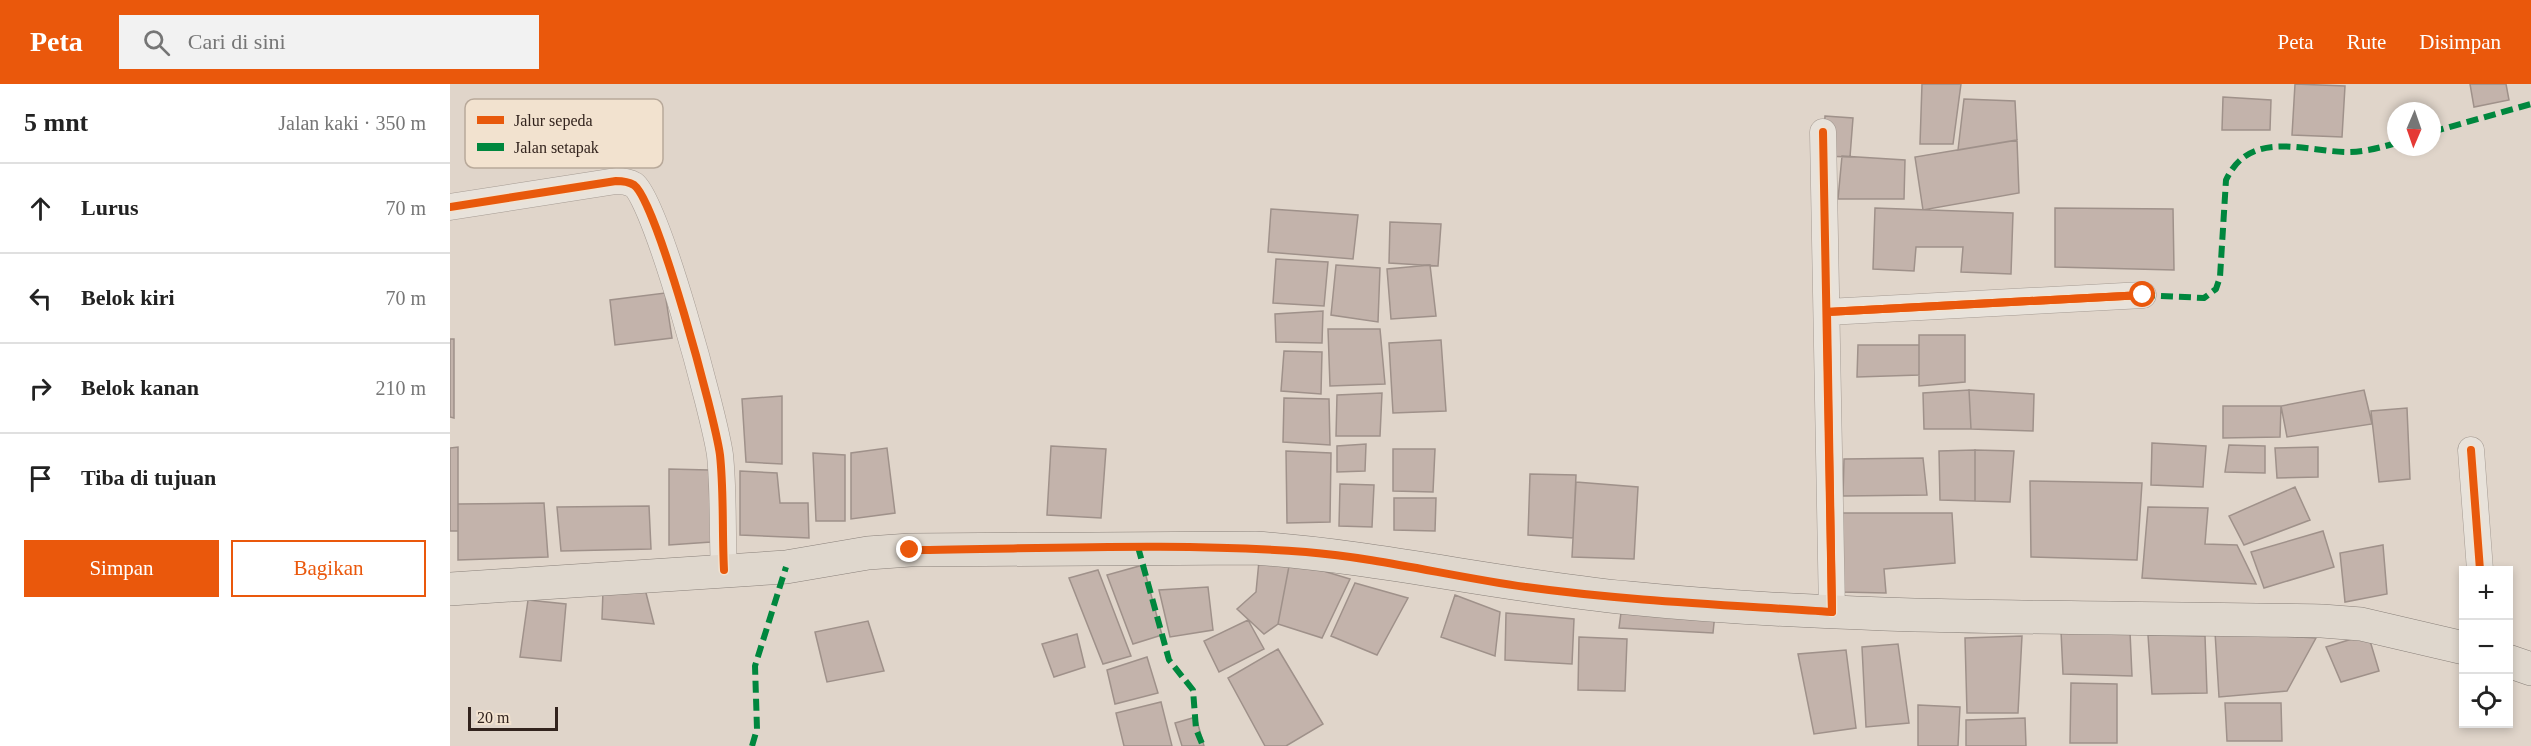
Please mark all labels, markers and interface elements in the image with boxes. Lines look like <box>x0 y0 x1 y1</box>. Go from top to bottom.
search box <box>119 15 539 69</box>
text: Peta <box>30 26 83 57</box>
icon: search <box>140 26 173 59</box>
text: Cari di sini <box>188 29 286 54</box>
text: Peta <box>2278 30 2314 54</box>
text: Rute <box>2347 30 2386 54</box>
text: Disimpan <box>2419 30 2501 54</box>
legend <box>465 99 663 168</box>
north arrow <box>2387 102 2441 156</box>
text: 5 mnt <box>24 108 88 137</box>
text: Jalan kaki · 350 m <box>278 112 426 134</box>
text: Jalur sepeda <box>514 112 593 130</box>
text: Jalan setapak <box>514 139 599 157</box>
icon: ahead <box>24 192 57 225</box>
text: Lurus <box>81 195 138 220</box>
text: 70 m <box>385 197 426 219</box>
route start <box>2129 281 2155 307</box>
icon: left <box>24 282 57 315</box>
text: Belok kiri <box>81 285 175 310</box>
text: 70 m <box>385 287 426 309</box>
icon: right <box>24 372 57 405</box>
text: Belok kanan <box>81 375 199 400</box>
text: 210 m <box>375 377 426 399</box>
icon: arrive <box>24 462 57 495</box>
text: Tiba di tujuan <box>81 465 216 490</box>
route end <box>896 536 922 562</box>
button: Simpan <box>24 540 219 597</box>
button: Bagikan <box>231 540 426 597</box>
map controls <box>2459 566 2513 728</box>
button: + <box>2459 566 2513 620</box>
button: − <box>2459 620 2513 674</box>
button: locate <box>2459 674 2513 728</box>
scale bar <box>468 704 558 732</box>
text: 20 m <box>477 709 509 726</box>

